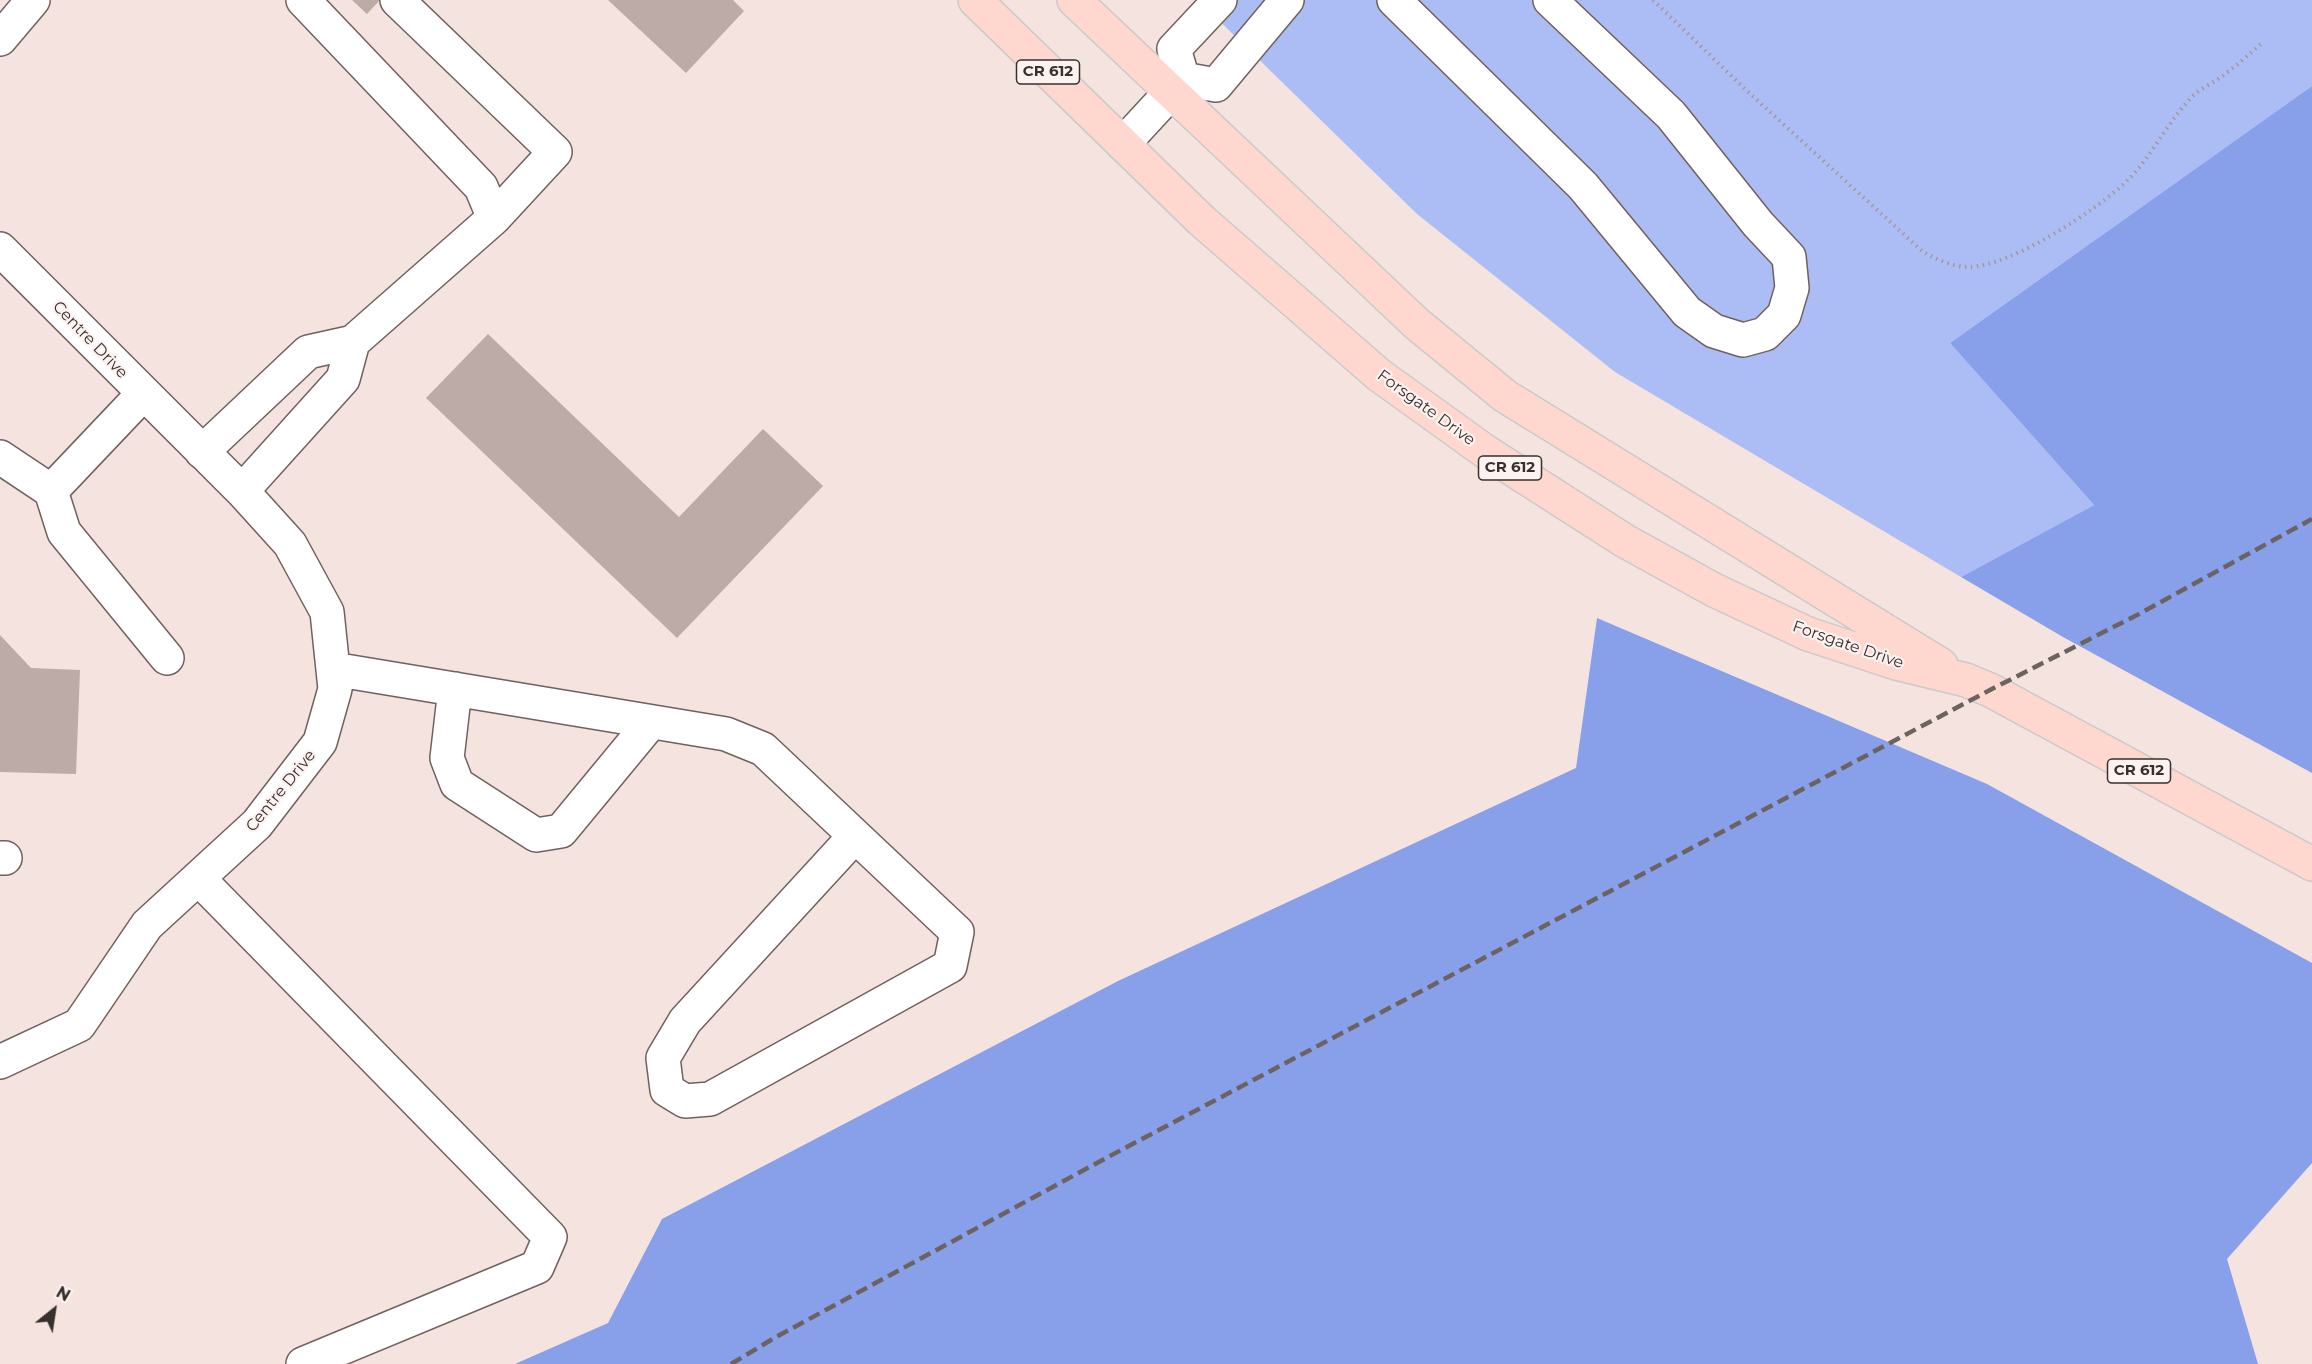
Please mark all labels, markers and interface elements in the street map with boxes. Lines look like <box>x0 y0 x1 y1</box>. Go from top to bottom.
road number: CR 612 <box>1016 60 1080 84</box>
street label: Centre Drive <box>48 297 132 383</box>
street label: Forsgate Drive <box>1373 366 1479 450</box>
road number: CR 612 <box>1478 456 1541 480</box>
street label: Forsgate Drive <box>1790 617 1906 673</box>
street label: Centre Drive <box>242 746 320 836</box>
road number: CR 612 <box>2108 759 2170 783</box>
north arrow <box>24 1280 84 1340</box>
text: N <box>53 1283 74 1305</box>

